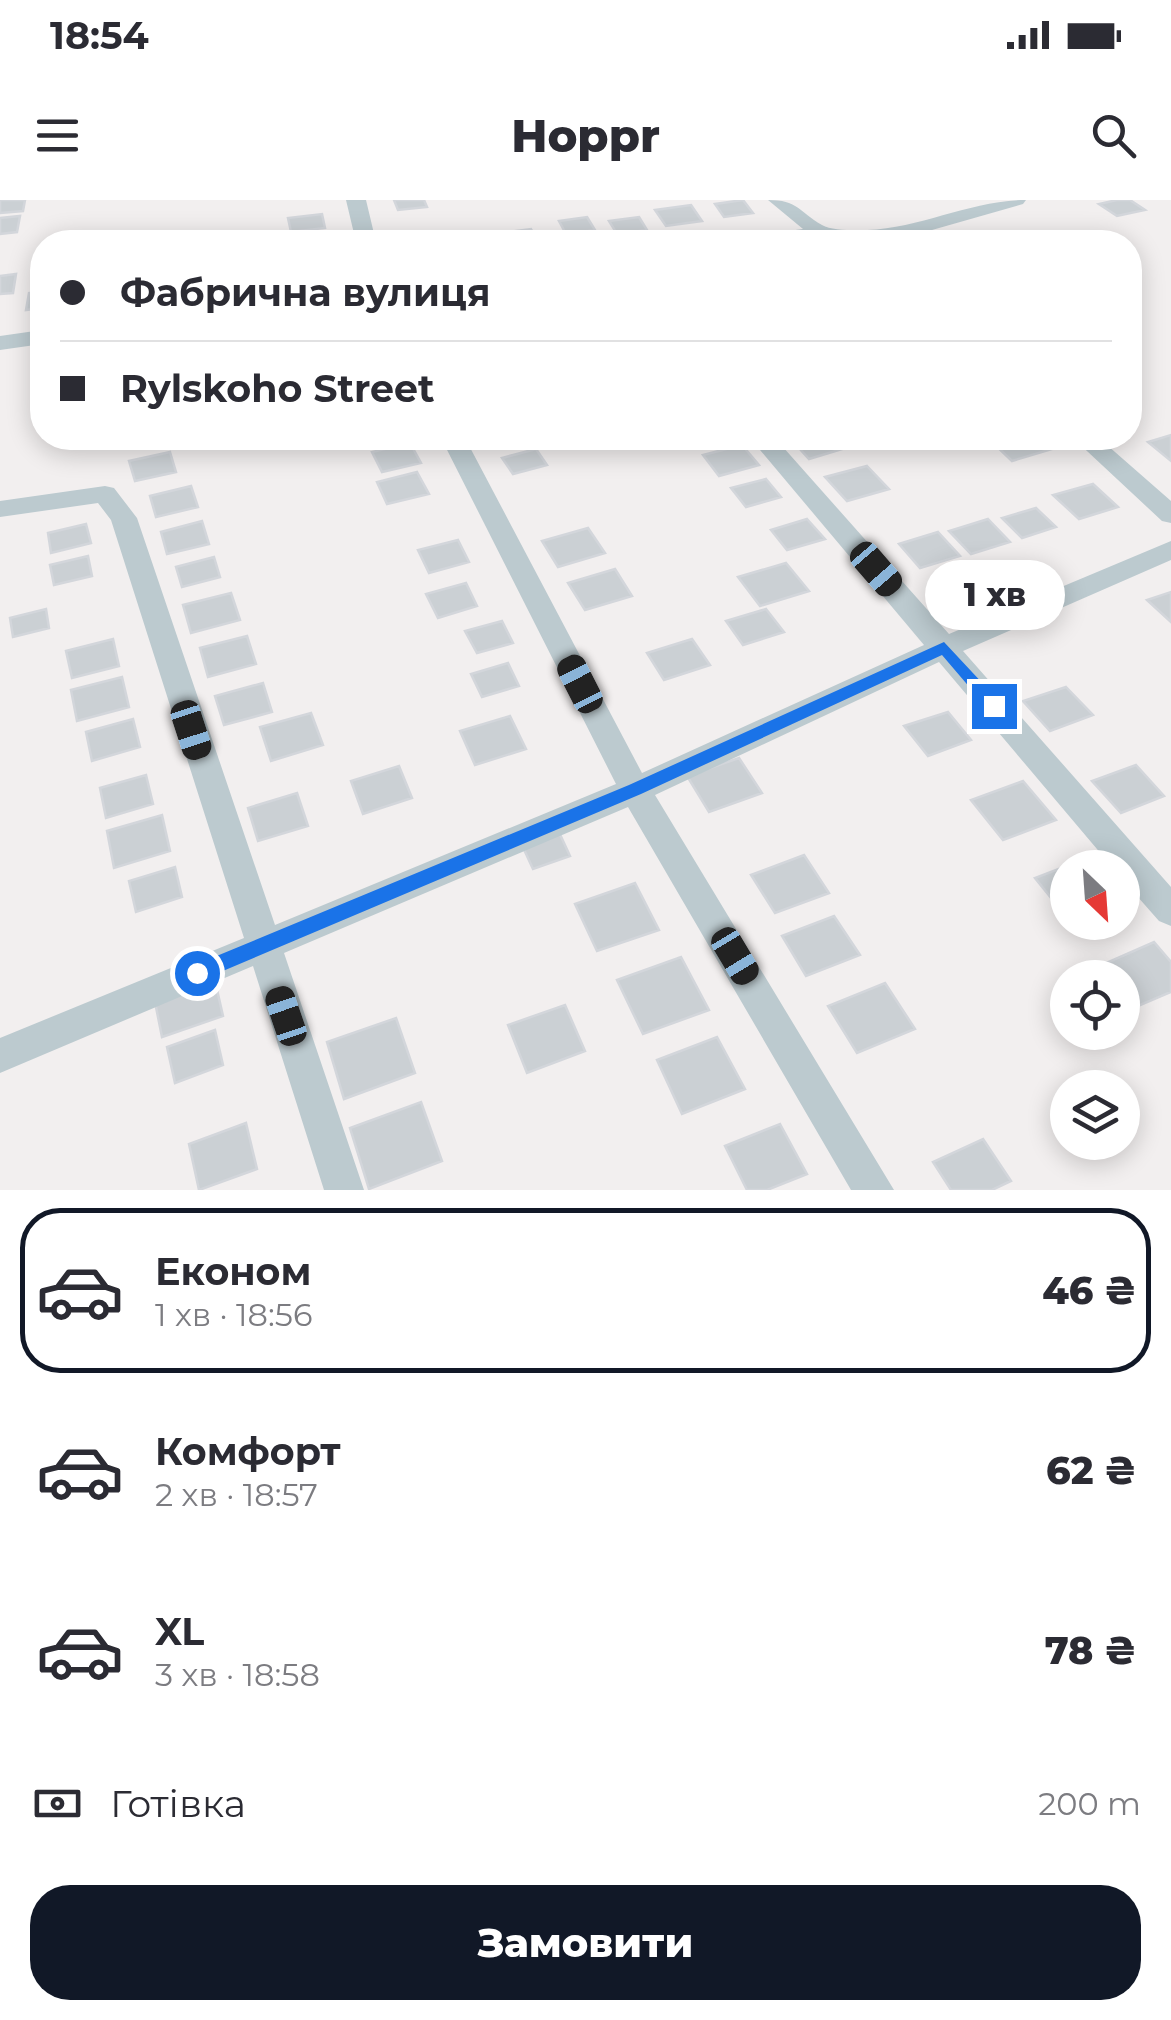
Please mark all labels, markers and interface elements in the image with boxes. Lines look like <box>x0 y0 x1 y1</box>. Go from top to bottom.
text: 18:54 <box>50 12 149 59</box>
icon: menu <box>30 108 85 163</box>
text: Hoppr <box>511 108 660 163</box>
icon: search <box>1086 108 1141 163</box>
text: Фабрична вулиця <box>120 269 491 316</box>
text: Rylskoho Street <box>120 365 435 412</box>
car <box>845 537 907 601</box>
callout: 1 хв <box>924 561 1064 631</box>
text: 1 хв <box>964 575 1026 614</box>
car <box>553 650 607 718</box>
route end <box>972 684 1017 729</box>
car <box>167 697 215 763</box>
north arrow <box>1050 850 1140 940</box>
map controls <box>1050 850 1140 1160</box>
car <box>707 923 763 989</box>
route start <box>175 951 220 996</box>
button: locate <box>1050 960 1140 1050</box>
car <box>262 983 310 1049</box>
button: layers <box>1050 1070 1140 1160</box>
icon: car <box>35 1246 125 1336</box>
text: Економ <box>155 1248 311 1295</box>
text: 46 ₴ <box>1042 1267 1136 1314</box>
text: 1 хв · 18:56 <box>155 1295 312 1334</box>
icon: car <box>35 1426 125 1516</box>
text: Комфорт <box>155 1428 341 1475</box>
text: 62 ₴ <box>1046 1447 1136 1494</box>
text: 2 хв · 18:57 <box>155 1475 318 1514</box>
icon: car <box>35 1606 125 1696</box>
text: XL <box>155 1608 204 1655</box>
text: 78 ₴ <box>1045 1627 1136 1674</box>
text: 3 хв · 18:58 <box>155 1655 320 1694</box>
icon: cash <box>30 1776 85 1831</box>
text: Готівка <box>110 1780 246 1827</box>
text: 200 m <box>1038 1784 1141 1823</box>
button: Замовити <box>30 1885 1141 2000</box>

